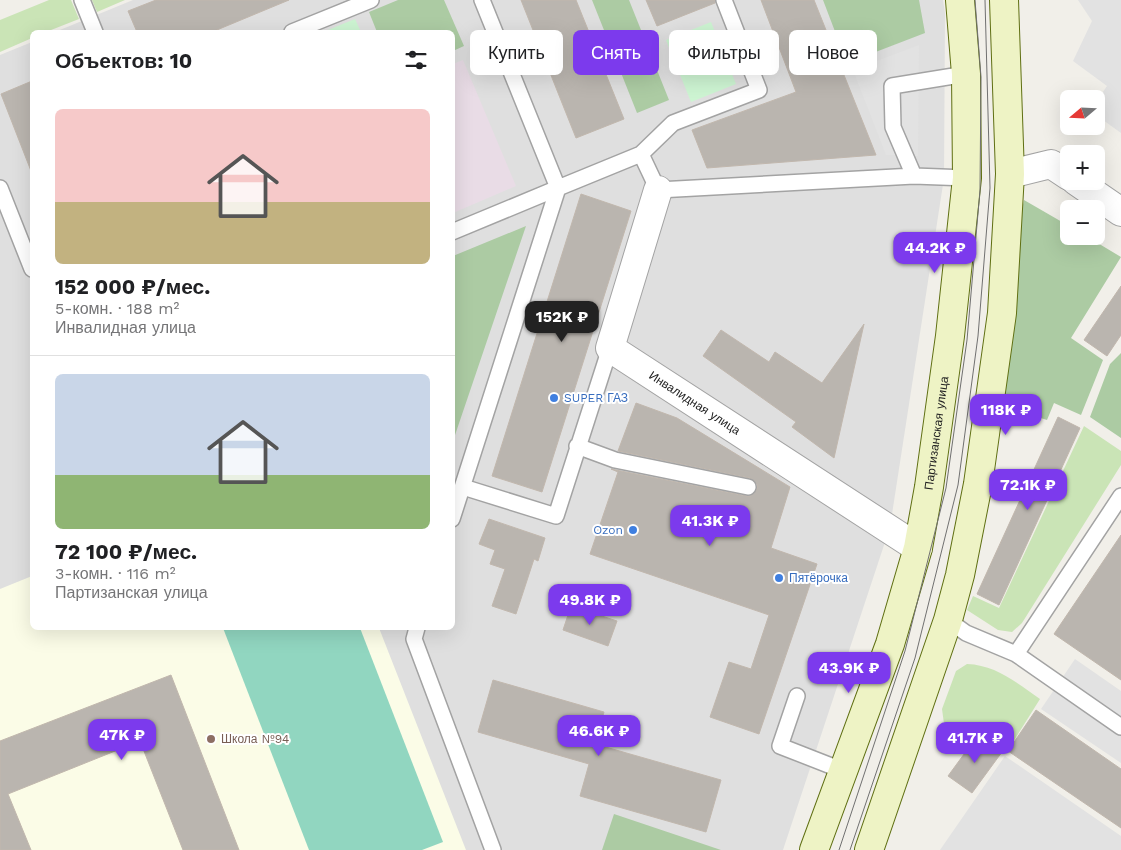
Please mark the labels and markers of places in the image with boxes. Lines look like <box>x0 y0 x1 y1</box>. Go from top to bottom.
pin: 44.2K ₽ <box>889 232 981 274</box>
pin: 152K ₽ <box>521 300 603 343</box>
place label: SUPER ГАЗ <box>564 391 628 405</box>
marker: SUPER ГАЗ <box>548 392 560 404</box>
pin: 118K ₽ <box>965 394 1047 436</box>
pin: 72.1K ₽ <box>982 468 1074 511</box>
pin: 41.3K ₽ <box>664 504 756 547</box>
place label: Ozon <box>593 523 623 537</box>
marker: Ozon <box>627 524 639 536</box>
place label: Пятёрочка <box>789 571 848 585</box>
marker: Пятёрочка <box>773 572 785 584</box>
pin: 49.8K ₽ <box>544 584 636 626</box>
pin: 43.9K ₽ <box>803 652 895 694</box>
pin: 46.6K ₽ <box>553 714 645 757</box>
pin: 47K ₽ <box>87 718 157 761</box>
pin: 41.7K ₽ <box>929 722 1021 764</box>
place label: Школа №94 <box>221 732 289 746</box>
marker: Школа №94 <box>205 733 217 745</box>

